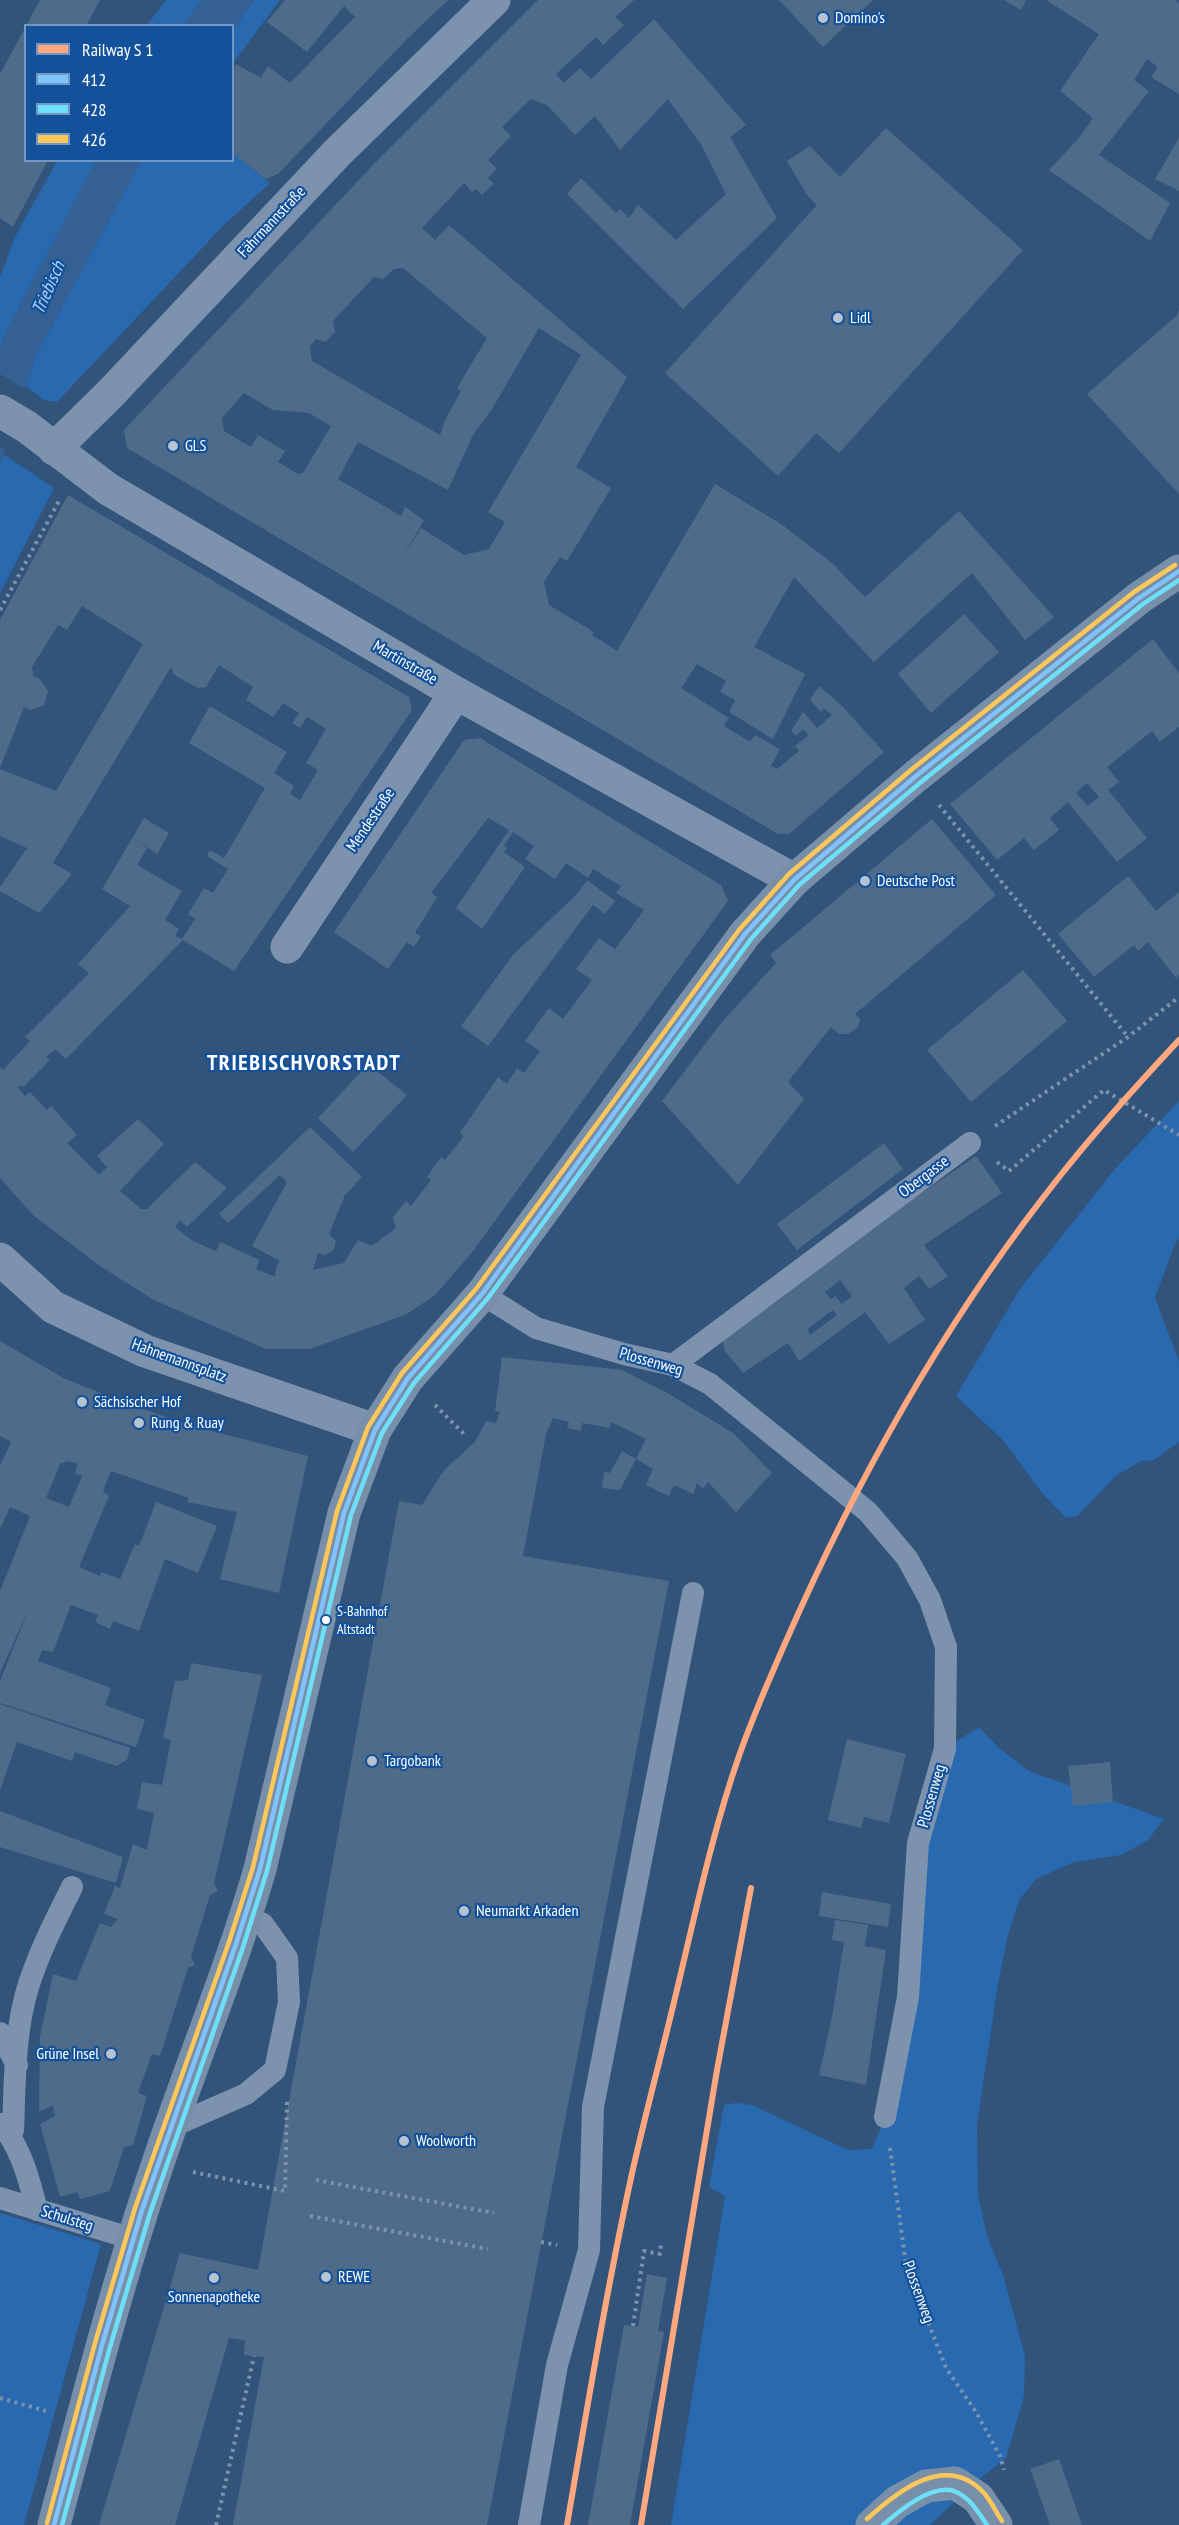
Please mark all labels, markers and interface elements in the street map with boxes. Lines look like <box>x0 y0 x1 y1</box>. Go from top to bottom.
place label: Domino's <box>835 8 885 28</box>
marker: Domino's <box>816 11 830 25</box>
legend <box>24 24 234 162</box>
text: Railway S 1 <box>82 38 153 61</box>
text: 412 <box>82 68 106 91</box>
text: 428 <box>82 98 106 121</box>
text: 426 <box>82 128 106 151</box>
street label: Fährmannstraße <box>234 182 310 262</box>
water label: Triebisch <box>28 259 70 317</box>
place label: Lidl <box>850 308 871 328</box>
marker: Lidl <box>831 311 845 325</box>
place label: GLS <box>185 436 206 456</box>
marker: GLS <box>166 439 180 453</box>
street label: Martinstraße <box>369 637 441 689</box>
street label: Mendestraße <box>343 785 399 855</box>
place label: Deutsche Post <box>877 871 955 891</box>
marker: Deutsche Post <box>858 874 872 888</box>
district label: TRIEBISCHVORSTADT <box>207 1051 401 1077</box>
street label: Obergasse <box>895 1152 953 1202</box>
street label: Hahnemannsplatz <box>129 1335 229 1387</box>
street label: Plossenweg <box>617 1344 685 1380</box>
place label: Sächsischer Hof <box>94 1392 181 1412</box>
marker: Sächsischer Hof <box>75 1395 89 1409</box>
place label: Rung & Ruay <box>151 1413 224 1433</box>
marker: Rung & Ruay <box>132 1416 146 1430</box>
place label: S-Bahnhof Altstadt <box>337 1604 387 1636</box>
marker: S-Bahnhof Altstadt <box>320 1614 332 1626</box>
place label: Targobank <box>384 1751 441 1771</box>
marker: Targobank <box>365 1754 379 1768</box>
street label: Plossenweg <box>914 1762 950 1830</box>
place label: Neumarkt Arkaden <box>476 1901 578 1921</box>
marker: Neumarkt Arkaden <box>457 1904 471 1918</box>
place label: Grüne Insel <box>36 2044 99 2064</box>
marker: Grüne Insel <box>104 2047 118 2061</box>
place label: Woolworth <box>416 2131 476 2151</box>
marker: Woolworth <box>397 2134 411 2148</box>
street label: Schulsteg <box>39 2202 95 2236</box>
street label: Plossenweg <box>898 2258 938 2326</box>
place label: REWE <box>338 2267 370 2287</box>
marker: REWE <box>319 2270 333 2284</box>
marker: Sonnenapotheke <box>207 2271 221 2285</box>
place label: Sonnenapotheke <box>168 2287 260 2307</box>

